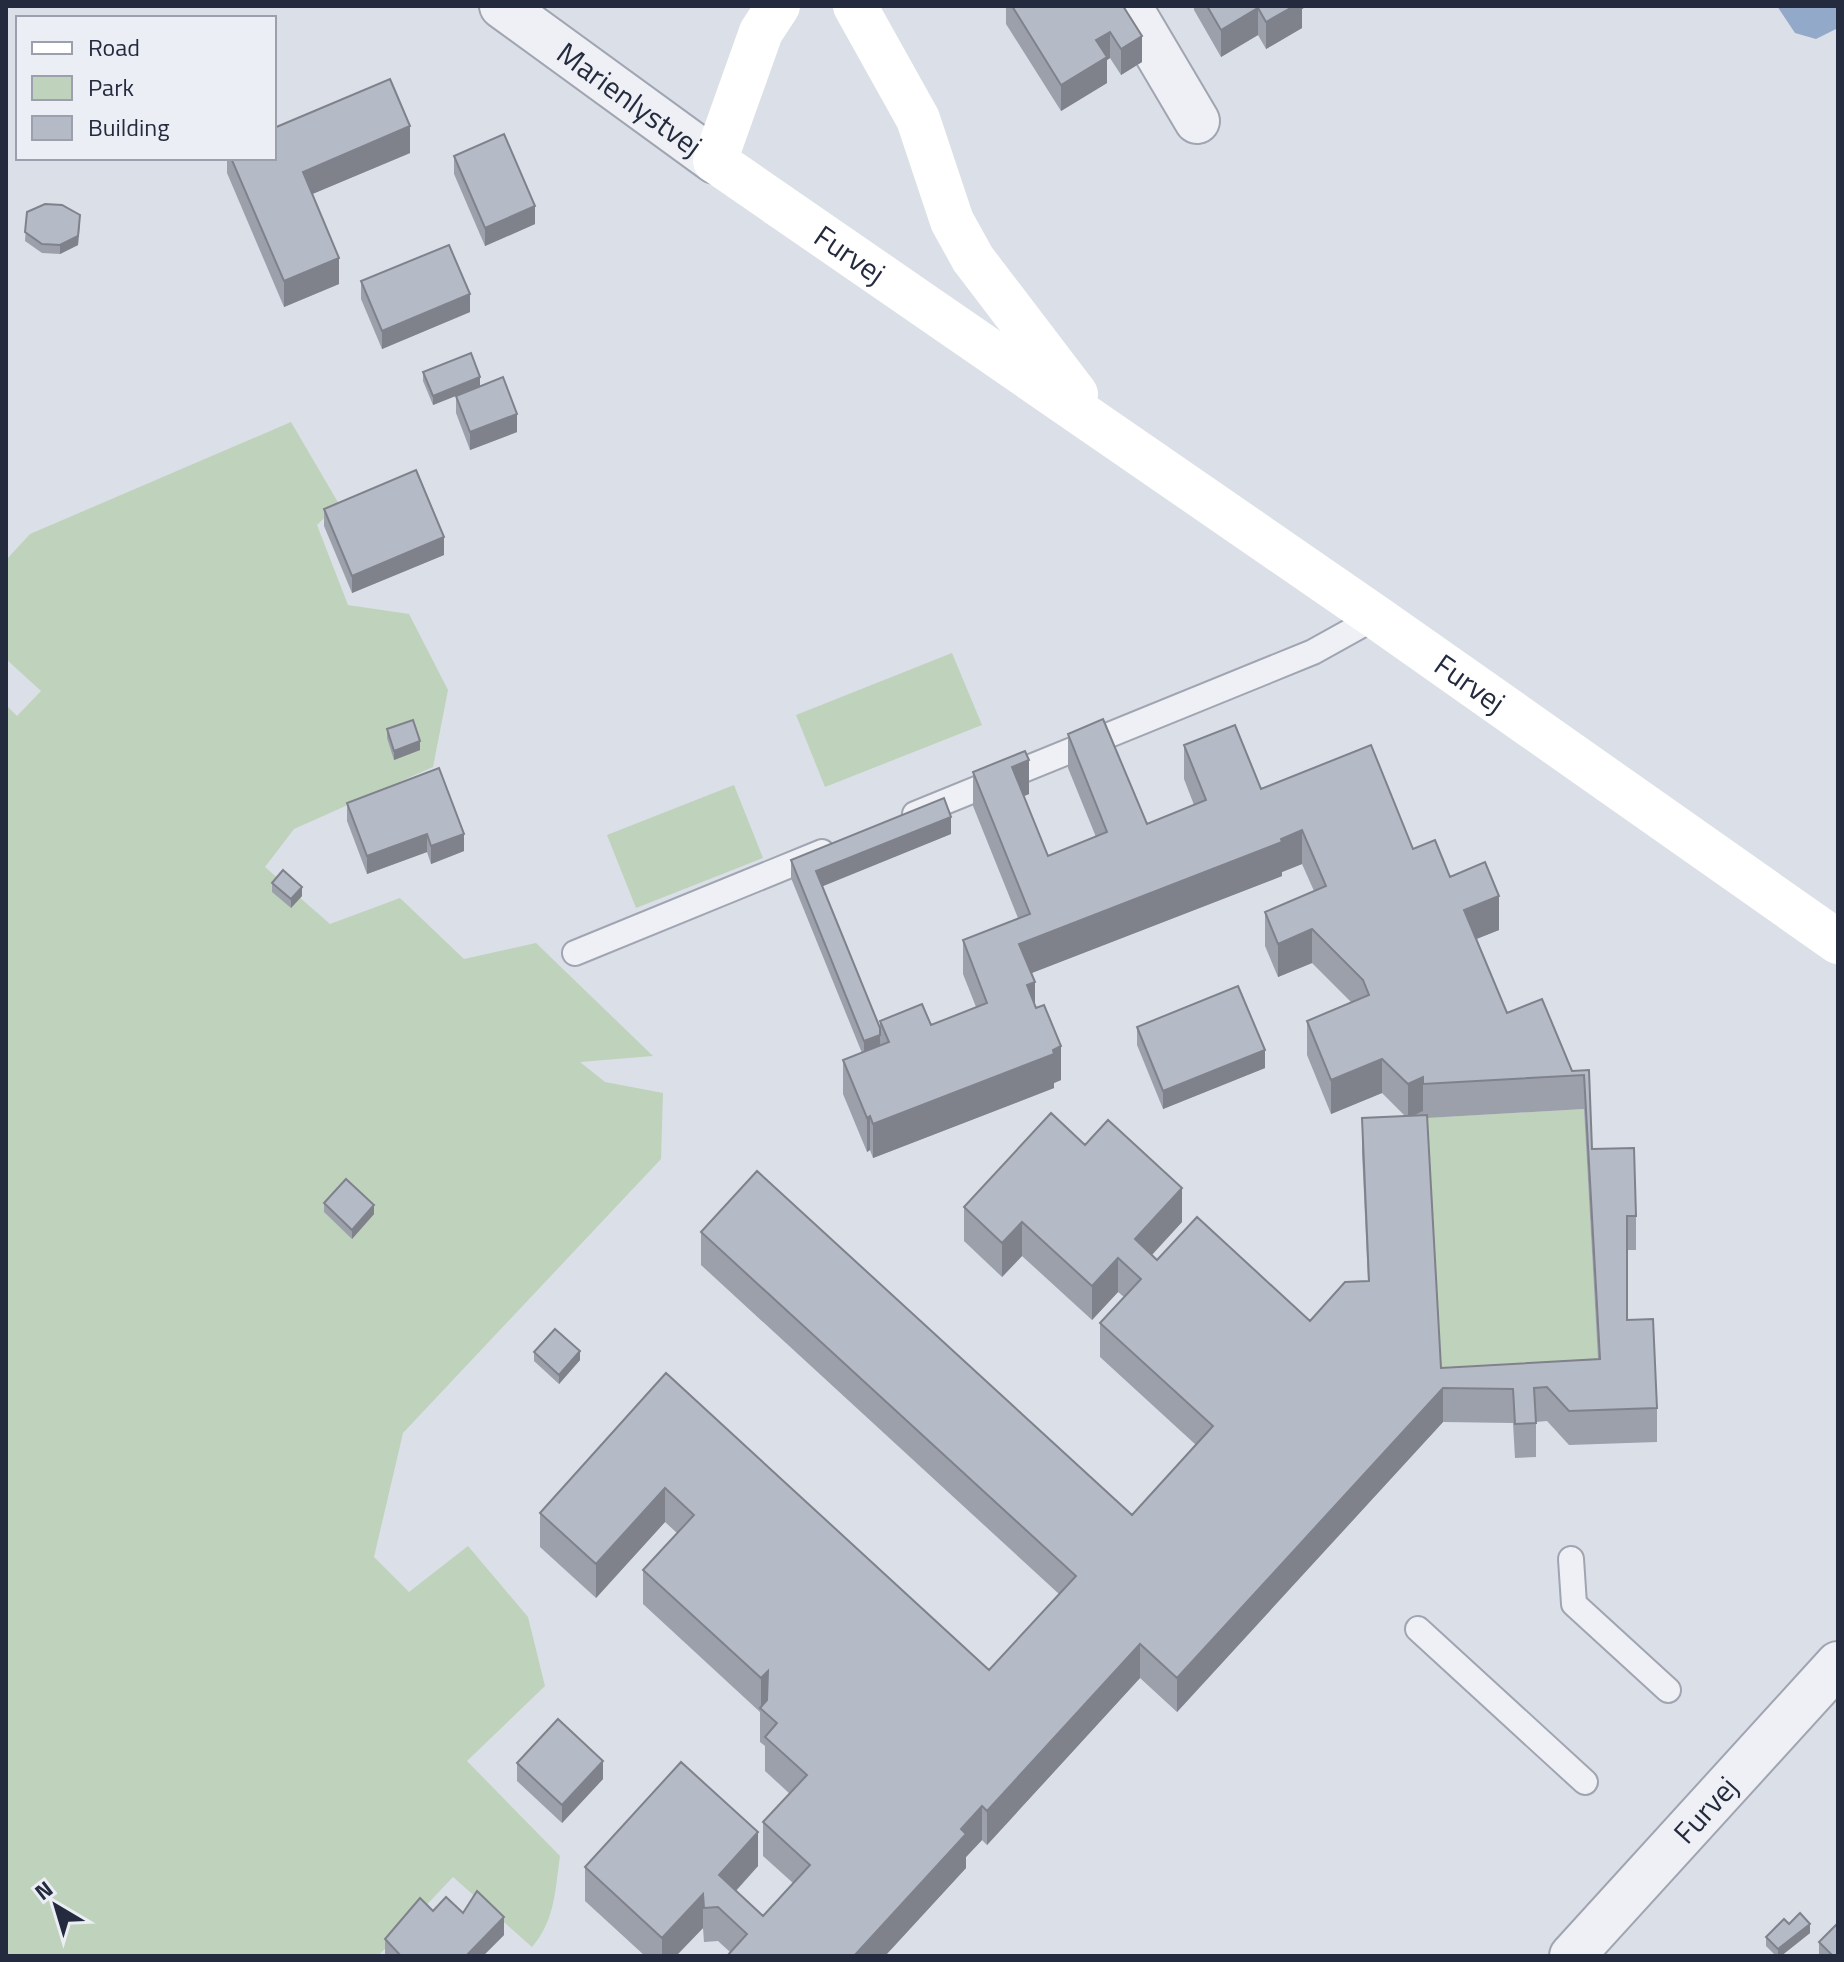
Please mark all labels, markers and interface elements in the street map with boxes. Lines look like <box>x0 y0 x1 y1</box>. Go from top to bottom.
legend <box>16 16 276 160</box>
text: Road <box>88 29 140 65</box>
street label: Marienlystvej <box>547 30 712 168</box>
text: Park <box>88 69 134 105</box>
text: Building <box>88 109 170 145</box>
street label: Furvej <box>805 213 895 295</box>
street label: Furvej <box>1425 642 1515 724</box>
street label: Furvej <box>1662 1765 1748 1854</box>
north arrow <box>16 1866 96 1946</box>
text: N <box>27 1872 60 1908</box>

